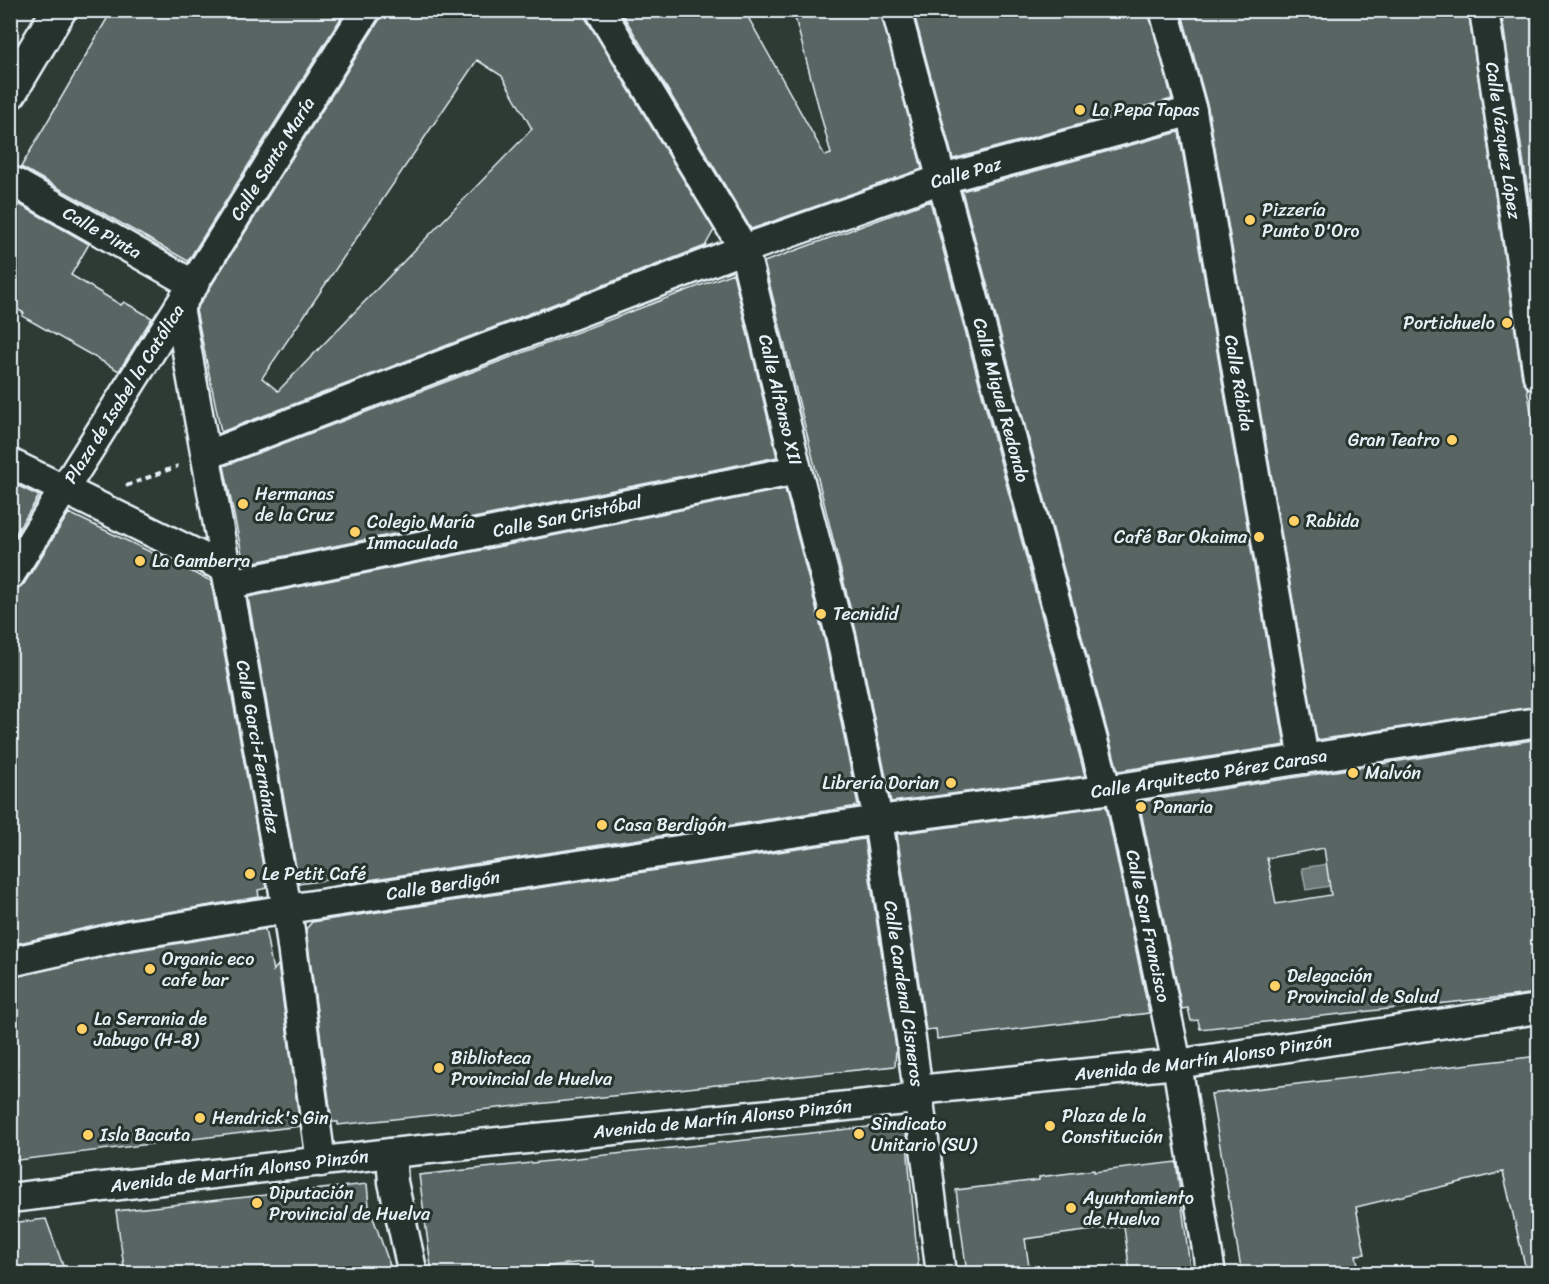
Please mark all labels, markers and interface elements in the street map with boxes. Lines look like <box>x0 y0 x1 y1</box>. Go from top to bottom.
street label: Calle Vázquez López <box>1476 60 1531 222</box>
street label: Calle Santa María <box>221 90 323 227</box>
place label: La Pepa Tapas <box>1092 94 1200 126</box>
marker: La Pepa Tapas <box>1073 103 1087 117</box>
street label: Calle Paz <box>926 148 1006 198</box>
place label: Pizzería Punto D'Oro <box>1262 194 1360 247</box>
street label: Calle Pinta <box>56 197 148 268</box>
marker: Pizzería Punto D'Oro <box>1243 213 1257 227</box>
street label: Plaza de Isabel la Católica <box>55 298 193 490</box>
place label: Portichuelo <box>1403 307 1495 339</box>
street label: Calle Miguel Redondo <box>964 314 1039 486</box>
marker: Portichuelo <box>1500 316 1514 330</box>
street label: Calle Alfonso XII <box>749 331 811 469</box>
street label: Calle Rábida <box>1215 332 1263 434</box>
place label: Gran Teatro <box>1348 424 1440 456</box>
marker: Gran Teatro <box>1445 433 1459 447</box>
place label: Hermanas de la Cruz <box>255 478 335 531</box>
street label: Calle San Cristóbal <box>490 485 645 547</box>
marker: Hermanas de la Cruz <box>236 497 250 511</box>
place label: Rabida <box>1306 505 1359 537</box>
place label: Colegio María Inmaculada <box>366 506 475 559</box>
marker: Rabida <box>1287 514 1301 528</box>
place label: Café Bar Okaima <box>1114 521 1248 553</box>
marker: Colegio María Inmaculada <box>348 525 362 539</box>
marker: Café Bar Okaima <box>1252 530 1266 544</box>
place label: La Gamberra <box>152 545 250 577</box>
marker: La Gamberra <box>133 554 147 568</box>
place label: Tecnidid <box>833 598 900 630</box>
marker: Tecnidid <box>814 607 828 621</box>
street label: Calle Garci-Fernández <box>227 657 289 837</box>
street label: Calle Arquitecto Pérez Carasa <box>1089 739 1329 808</box>
place label: Malvón <box>1365 757 1421 789</box>
marker: Malvón <box>1346 766 1360 780</box>
place label: Librería Dorian <box>822 767 939 799</box>
marker: Librería Dorian <box>944 776 958 790</box>
place label: Panaria <box>1153 791 1213 823</box>
marker: Panaria <box>1134 800 1148 814</box>
place label: Casa Berdigón <box>614 809 727 841</box>
marker: Casa Berdigón <box>595 818 609 832</box>
street label: Calle San Francisco <box>1116 847 1180 1005</box>
place label: Le Petit Café <box>262 858 366 890</box>
street label: Calle Berdigón <box>384 861 502 910</box>
marker: Le Petit Café <box>243 867 257 881</box>
street label: Calle Cardenal Cisneros <box>874 898 933 1089</box>
place label: Organic eco cafe bar <box>162 943 254 996</box>
place label: Delegación Provincial de Salud <box>1287 960 1440 1013</box>
marker: Organic eco cafe bar <box>143 962 157 976</box>
marker: Delegación Provincial de Salud <box>1268 979 1282 993</box>
place label: La Serrania de Jabugo (H-8) <box>93 1003 207 1056</box>
marker: La Serrania de Jabugo (H-8) <box>75 1022 89 1036</box>
street label: Avenida de Martín Alonso Pinzón <box>1072 1025 1335 1090</box>
place label: Biblioteca Provincial de Huelva <box>451 1042 613 1095</box>
marker: Biblioteca Provincial de Huelva <box>432 1061 446 1075</box>
street label: Avenida de Martín Alonso Pinzón <box>591 1090 854 1148</box>
place label: Plaza de la Constitución <box>1062 1100 1163 1153</box>
place label: Hendrick's Gin <box>212 1102 329 1134</box>
place label: Sindicato Unitario (SU) <box>871 1108 978 1161</box>
marker: Hendrick's Gin <box>193 1111 207 1125</box>
place label: Isla Bacuta <box>99 1119 190 1151</box>
marker: Plaza de la Constitución <box>1043 1119 1057 1133</box>
marker: Sindicato Unitario (SU) <box>852 1127 866 1141</box>
marker: Isla Bacuta <box>81 1128 95 1142</box>
street label: Avenida de Martín Alonso Pinzón <box>108 1140 370 1202</box>
place label: Diputación Provincial de Huelva <box>269 1177 431 1230</box>
place label: Ayuntamiento de Huelva <box>1082 1182 1194 1235</box>
marker: Diputación Provincial de Huelva <box>250 1196 264 1210</box>
marker: Ayuntamiento de Huelva <box>1064 1201 1078 1215</box>

